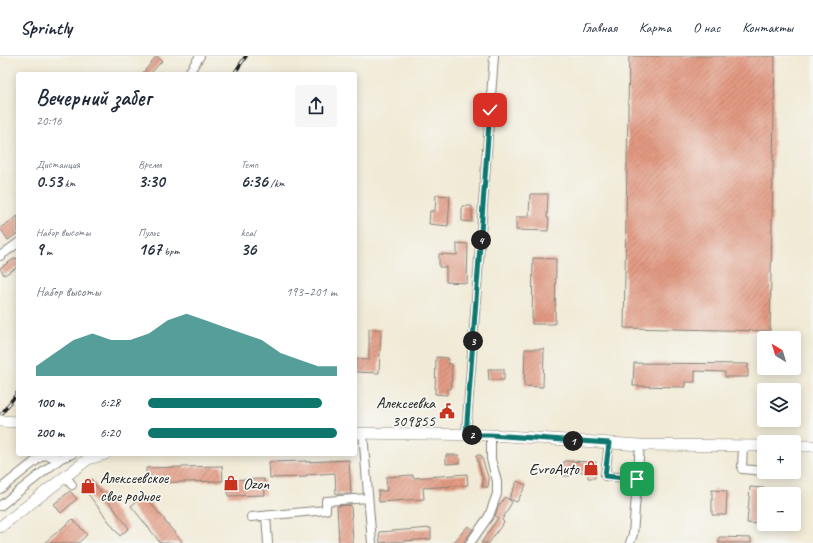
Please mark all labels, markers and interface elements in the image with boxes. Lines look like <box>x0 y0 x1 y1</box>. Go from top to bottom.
text: Sprintly <box>20 16 72 40</box>
text: Главная <box>582 19 617 36</box>
text: Карта <box>639 19 671 36</box>
text: О нас <box>693 19 720 36</box>
text: Контакты <box>742 19 793 36</box>
text: Вечерний забег <box>36 84 151 112</box>
button: share <box>295 85 337 127</box>
pin <box>473 93 507 127</box>
icon: check <box>479 99 501 121</box>
text: 20:16 <box>36 113 62 129</box>
text: Дистанция <box>36 157 80 171</box>
text: Время <box>138 157 162 171</box>
text: Темп <box>241 157 258 171</box>
text: 0.53 <box>36 171 62 192</box>
text: 3:30 <box>138 171 165 192</box>
text: 6:36 <box>241 171 268 192</box>
text: km <box>62 176 75 190</box>
text: /km <box>268 176 285 190</box>
text: Набор высоты <box>36 225 91 239</box>
text: Пульс <box>138 225 160 239</box>
text: kcal <box>241 225 255 239</box>
pin: 4 <box>471 230 491 250</box>
text: 4 <box>479 233 483 247</box>
text: 9 <box>36 239 43 260</box>
text: 167 <box>138 239 162 260</box>
text: 36 <box>241 239 256 260</box>
text: m <box>43 244 52 258</box>
text: bpm <box>162 244 179 258</box>
text: Набор высоты <box>36 284 101 300</box>
text: 193–201 m <box>286 284 337 300</box>
pin: 3 <box>463 331 483 351</box>
north arrow <box>757 331 801 375</box>
map controls <box>757 331 801 531</box>
text: 3 <box>471 334 475 348</box>
button: layers <box>757 383 801 427</box>
place label: Алексеевка 309855 <box>376 393 436 431</box>
text: 100 m <box>36 395 64 411</box>
text: 6:28 <box>100 395 120 411</box>
public building icon: Алексеевка 309855 <box>438 402 456 420</box>
text: 200 m <box>36 425 64 441</box>
text: 6:20 <box>100 425 120 441</box>
pin: 2 <box>462 425 482 445</box>
text: 2 <box>470 428 474 442</box>
pin: 1 <box>563 431 583 451</box>
text: 1 <box>571 434 575 448</box>
button: + <box>757 435 801 479</box>
place label: EvroAuto <box>529 459 580 479</box>
shop icon: EvroAuto <box>582 459 600 477</box>
pin <box>620 462 654 496</box>
place label: Алексеевское свое родное <box>100 468 170 506</box>
icon: arrive <box>626 468 648 490</box>
shop icon: Ozon <box>222 474 240 492</box>
place label: Ozon <box>243 474 270 494</box>
shop icon: Алексеевское свое родное <box>79 477 97 495</box>
button: − <box>757 487 801 531</box>

